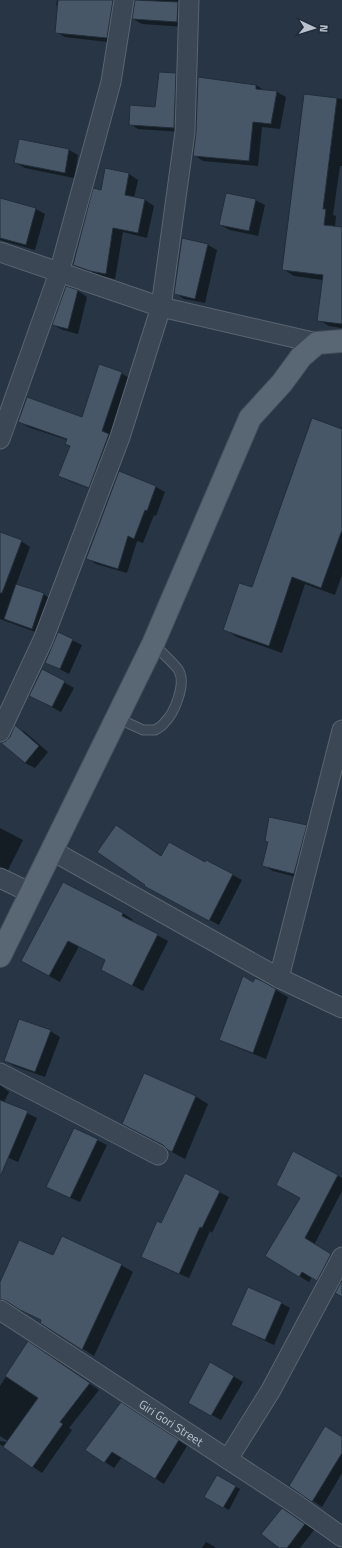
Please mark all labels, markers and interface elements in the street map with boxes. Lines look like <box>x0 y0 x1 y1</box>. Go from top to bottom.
north arrow <box>294 8 334 48</box>
text: N <box>316 24 332 33</box>
street label: Giri Gori Street <box>135 1394 208 1451</box>

